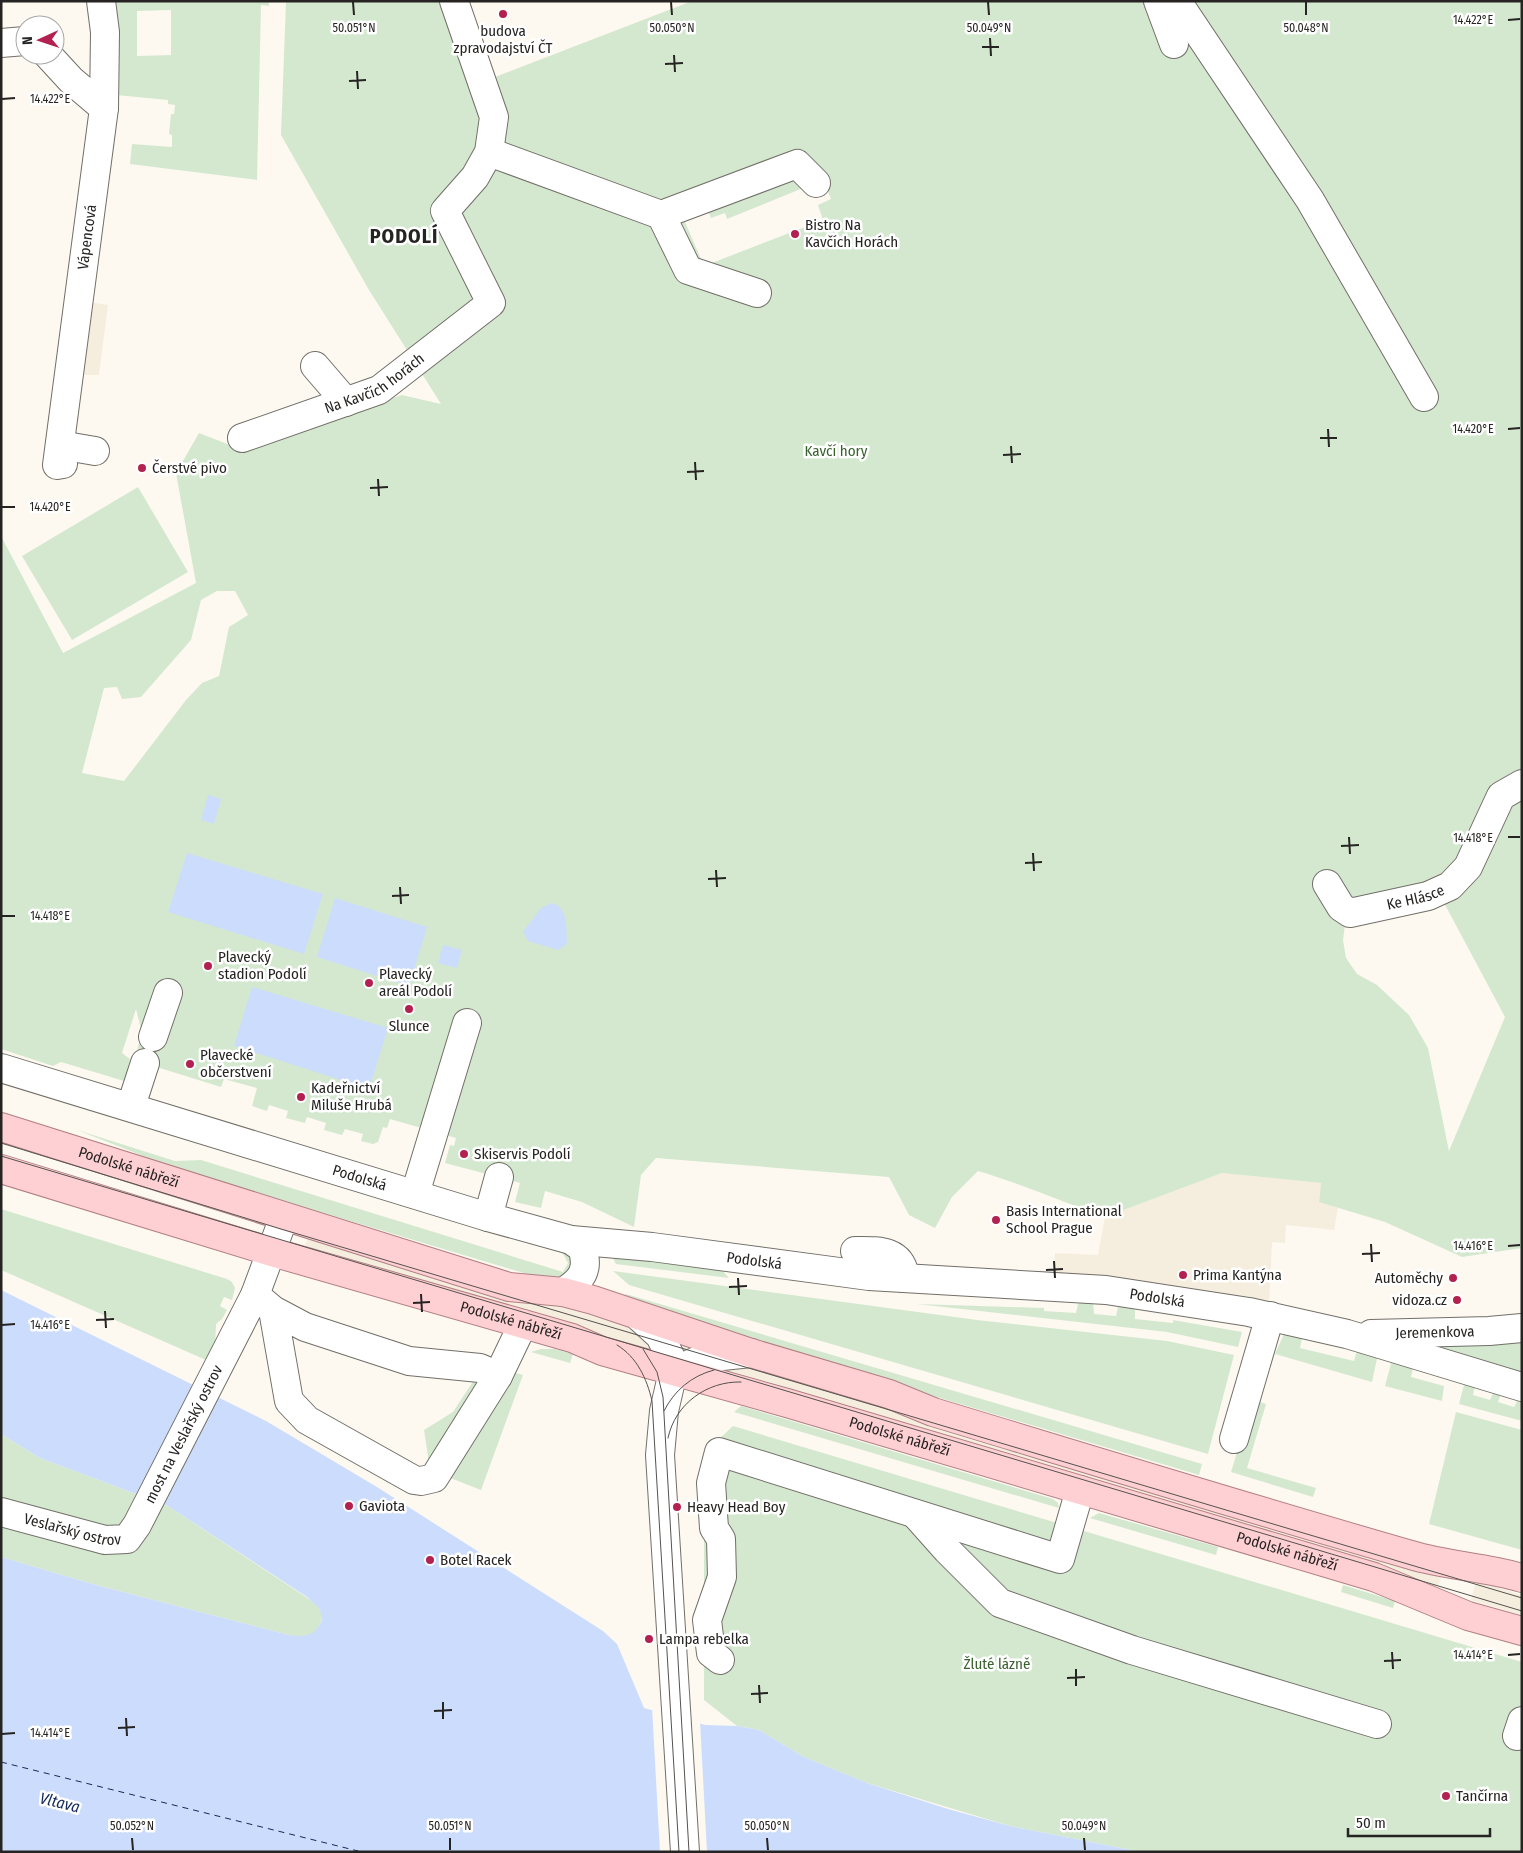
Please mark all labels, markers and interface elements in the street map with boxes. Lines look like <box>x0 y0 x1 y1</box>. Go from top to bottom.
marker: budova zpravodajství ČT <box>497 8 509 20</box>
text: 14.422°E <box>1453 13 1493 27</box>
north arrow <box>15 15 65 65</box>
text: 50.051°N <box>333 21 375 35</box>
text: 50.050°N <box>649 21 695 35</box>
text: 50.049°N <box>967 21 1011 35</box>
text: 50.048°N <box>1283 21 1329 35</box>
place label: budova zpravodajství ČT <box>454 22 553 57</box>
text: N <box>19 36 36 45</box>
text: 14.422°E <box>30 92 70 106</box>
street label: Vápencová <box>74 203 100 271</box>
place label: Bistro Na Kavčích Horách <box>805 216 898 251</box>
district label: PODOLÍ <box>370 223 438 248</box>
marker: Bistro Na Kavčích Horách <box>789 228 801 240</box>
street label: Na Kavčích horách <box>322 349 428 417</box>
text: 14.420°E <box>1452 422 1494 436</box>
park label: Kavčí hory <box>804 442 868 460</box>
place label: Čerstvé pivo <box>152 459 227 477</box>
marker: Čerstvé pivo <box>136 462 148 474</box>
text: 14.420°E <box>29 500 71 514</box>
text: 14.418°E <box>1453 831 1493 845</box>
street label: Ke Hlásce <box>1385 881 1447 914</box>
text: 14.418°E <box>30 909 70 923</box>
place label: Plavecký stadion Podolí <box>218 948 307 983</box>
marker: Plavecký stadion Podolí <box>202 960 214 972</box>
place label: Plavecký areál Podolí <box>379 965 452 1000</box>
marker: Plavecký areál Podolí <box>363 977 375 989</box>
marker: Slunce <box>403 1003 415 1015</box>
place label: Slunce <box>389 1017 429 1035</box>
place label: Plavecké občerstvení <box>200 1046 272 1081</box>
marker: Plavecké občerstvení <box>184 1058 196 1070</box>
place label: Kadeřnictví Miluše Hrubá <box>311 1079 392 1114</box>
marker: Kadeřnictví Miluše Hrubá <box>295 1091 307 1103</box>
street label: Podolské nábřeží <box>76 1143 182 1192</box>
place label: Skiservis Podolí <box>474 1145 571 1163</box>
marker: Skiservis Podolí <box>458 1148 470 1160</box>
street label: Podolská <box>330 1161 389 1194</box>
place label: Basis International School Prague <box>1006 1202 1122 1237</box>
marker: Basis International School Prague <box>990 1214 1002 1226</box>
text: 14.416°E <box>1453 1239 1493 1253</box>
street label: Podolská <box>726 1248 783 1273</box>
place label: Prima Kantýna <box>1193 1266 1282 1284</box>
marker: Prima Kantýna <box>1177 1269 1189 1281</box>
place label: Automěchy <box>1375 1269 1443 1287</box>
marker: Automěchy <box>1447 1272 1459 1284</box>
street label: Podolská <box>1128 1285 1186 1311</box>
place label: vidoza.cz <box>1392 1291 1447 1309</box>
marker: vidoza.cz <box>1451 1294 1463 1306</box>
street label: Podolské nábřeží <box>458 1297 564 1344</box>
text: 14.416°E <box>30 1318 70 1332</box>
street label: Jeremenkova <box>1395 1322 1475 1342</box>
street label: most na Veslařský ostrov <box>141 1362 227 1506</box>
street label: Podolské nábřeží <box>847 1413 953 1460</box>
place label: Gaviota <box>359 1497 405 1515</box>
place label: Heavy Head Boy <box>687 1498 786 1516</box>
marker: Gaviota <box>343 1500 355 1512</box>
marker: Heavy Head Boy <box>671 1501 683 1513</box>
street label: Veslařský ostrov <box>22 1510 122 1549</box>
street label: Podolské nábřeží <box>1234 1528 1340 1575</box>
place label: Botel Racek <box>440 1551 512 1569</box>
marker: Botel Racek <box>424 1554 436 1566</box>
place label: Lampa rebelka <box>659 1630 749 1648</box>
marker: Lampa rebelka <box>643 1633 655 1645</box>
text: 14.414°E <box>1453 1648 1493 1662</box>
park label: Žluté lázně <box>964 1655 1030 1673</box>
text: 14.414°E <box>30 1726 70 1740</box>
place label: Tančírna <box>1456 1787 1508 1805</box>
water label: Vltava <box>38 1788 82 1817</box>
marker: Tančírna <box>1440 1790 1452 1802</box>
scale bar <box>1348 1806 1490 1838</box>
text: 50 m <box>1356 1814 1386 1832</box>
text: 50.052°N <box>110 1819 154 1833</box>
text: 50.051°N <box>429 1819 471 1833</box>
text: 50.050°N <box>744 1819 790 1833</box>
text: 50.049°N <box>1062 1819 1106 1833</box>

